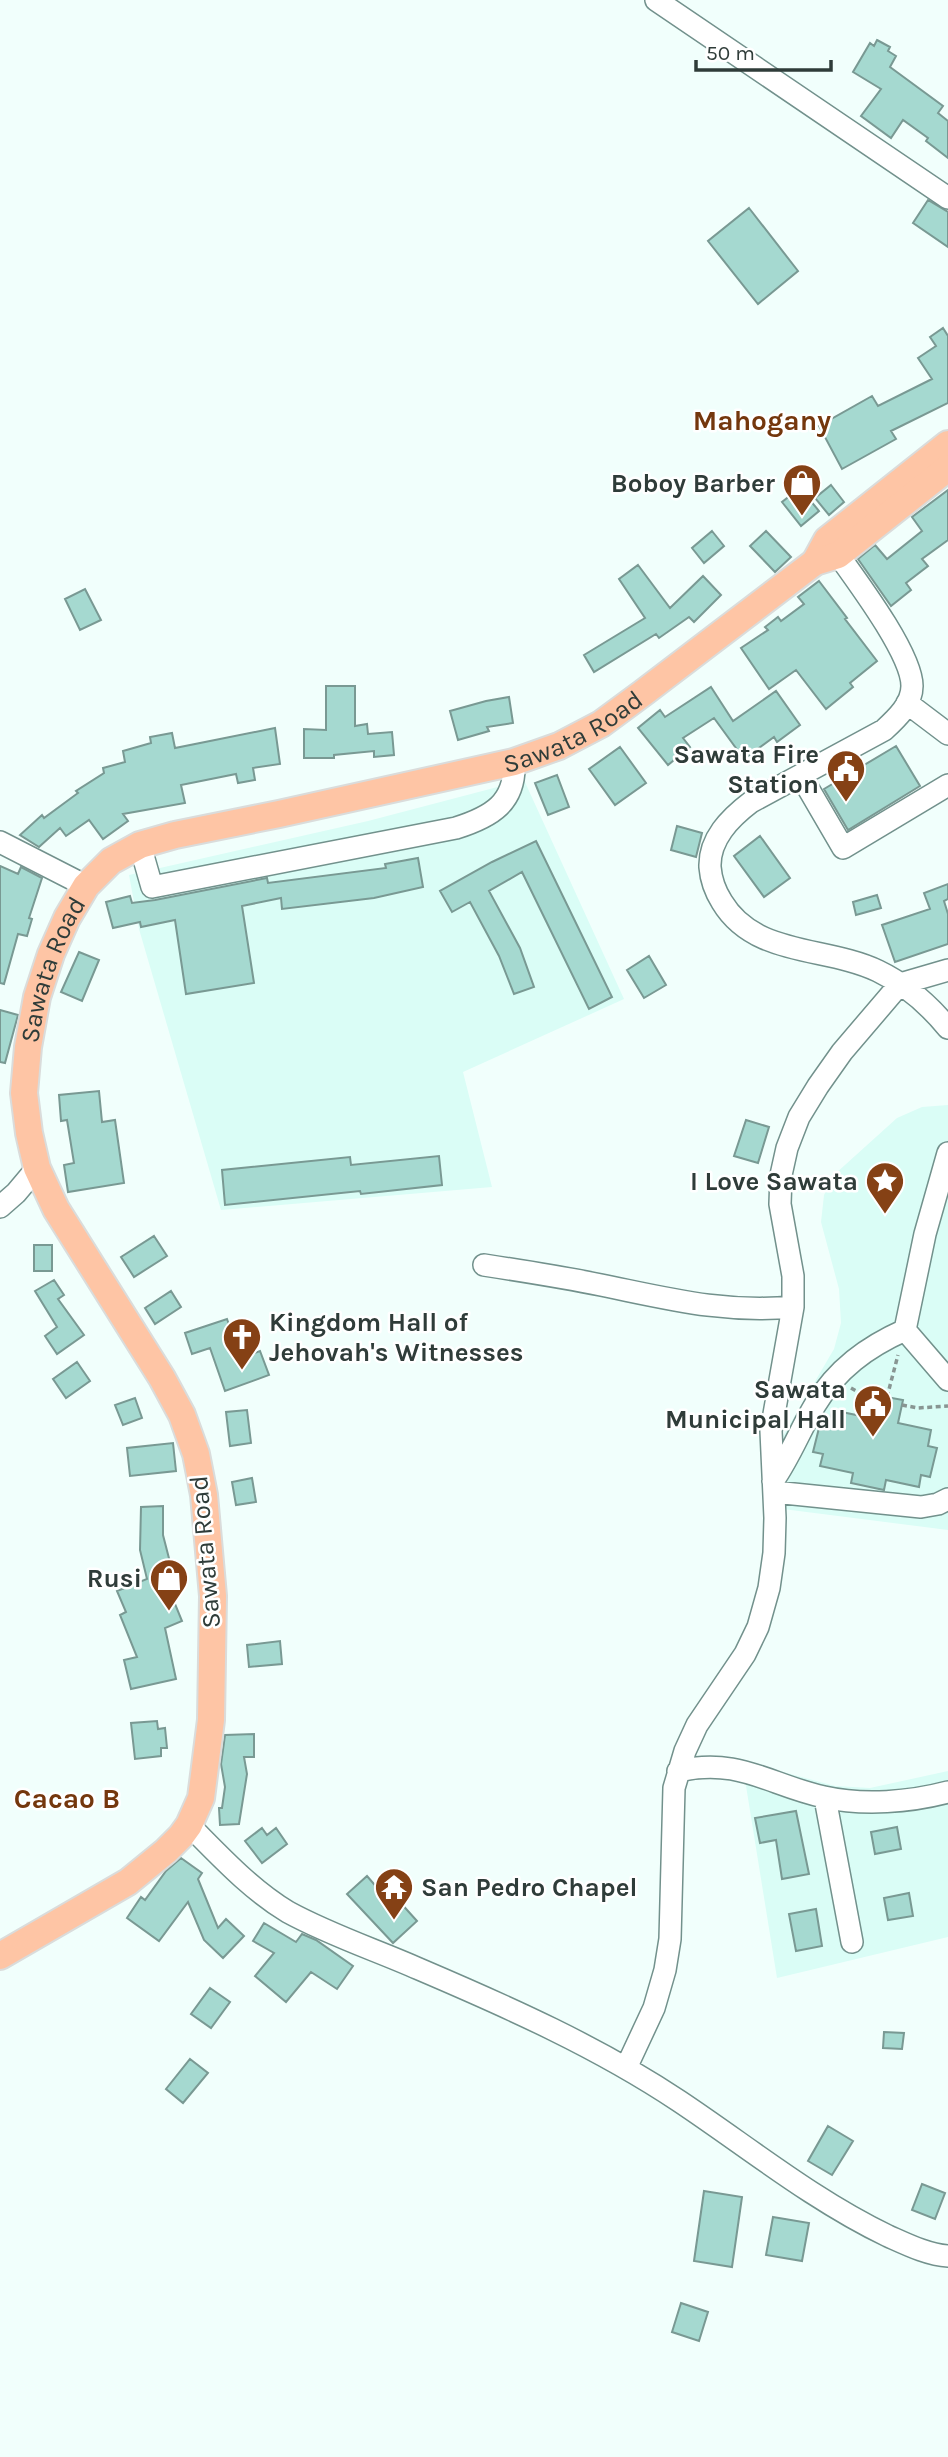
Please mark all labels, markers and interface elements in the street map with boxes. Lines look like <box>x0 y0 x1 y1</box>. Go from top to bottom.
scale bar <box>696 28 831 72</box>
text: 50 m <box>706 41 755 65</box>
district label: Mahogany <box>693 404 831 437</box>
shop icon: Boboy Barber <box>781 462 823 517</box>
place label: Boboy Barber <box>611 468 776 499</box>
street label: Sawata Road <box>500 683 648 779</box>
place label: Sawata Fire Station <box>674 739 819 800</box>
public building icon: Sawata Fire Station <box>825 748 867 803</box>
street label: Sawata Road <box>14 891 92 1045</box>
place icon: I Love Sawata <box>864 1160 906 1215</box>
place label: I Love Sawata <box>690 1166 858 1197</box>
place label: Kingdom Hall of Jehovah's Witnesses <box>269 1307 523 1368</box>
church icon: Kingdom Hall of Jehovah's Witnesses <box>221 1316 263 1371</box>
place label: Sawata Municipal Hall <box>665 1374 846 1435</box>
public building icon: Sawata Municipal Hall <box>852 1383 894 1438</box>
street label: Sawata Road <box>183 1474 227 1630</box>
shop icon: Rusi <box>148 1557 190 1612</box>
place label: Rusi <box>87 1563 142 1594</box>
district label: Cacao B <box>14 1782 120 1815</box>
temple icon: San Pedro Chapel <box>373 1866 415 1921</box>
place label: San Pedro Chapel <box>421 1872 637 1903</box>

